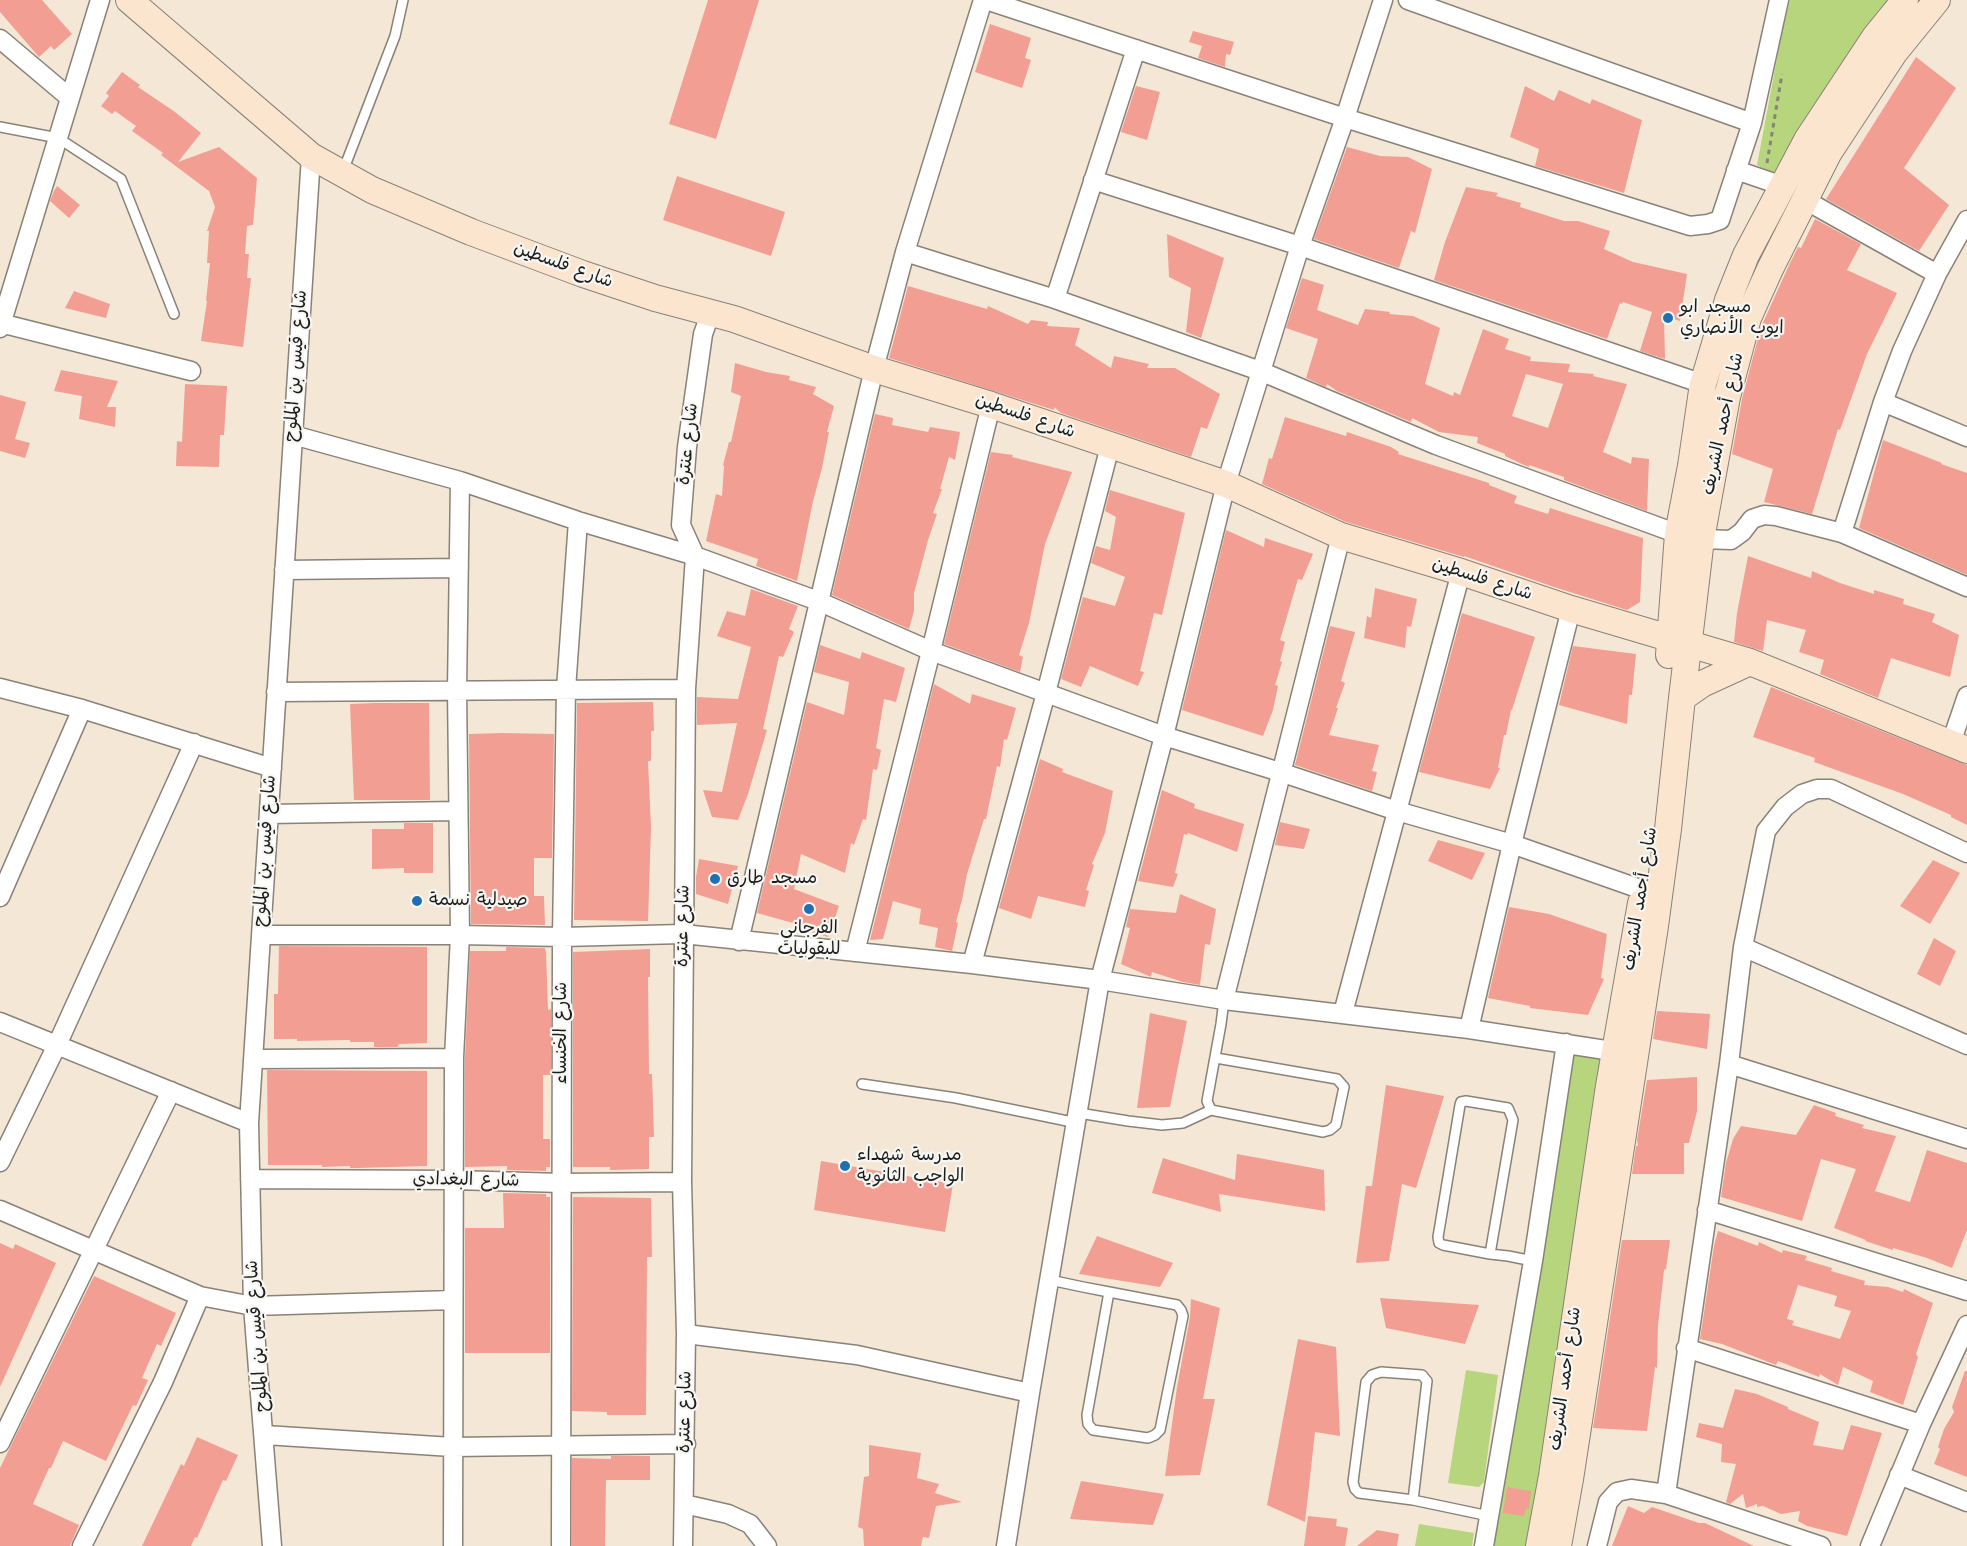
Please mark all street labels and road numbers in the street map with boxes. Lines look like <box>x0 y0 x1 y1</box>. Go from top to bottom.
street label: شارع فلسطين <box>510 238 616 294</box>
street label: شارع قيس بن الملوح <box>281 289 313 443</box>
street label: شارع أحمد الشريف <box>1698 351 1750 497</box>
street label: شارع فلسطين <box>972 390 1078 444</box>
street label: شارع عنترة <box>674 402 704 486</box>
street label: شارع فلسطين <box>1429 554 1535 606</box>
street label: شارع قيس بن الملوح <box>250 774 282 928</box>
street label: شارع أحمد الشريف <box>1619 826 1663 972</box>
street label: شارع عنترة <box>672 885 696 967</box>
street label: شارع الخنساء <box>551 982 573 1084</box>
street label: شارع البغدادي <box>412 1169 520 1193</box>
street label: شارع قيس بن الملوح <box>242 1259 274 1413</box>
street label: شارع أحمد الشريف <box>1545 1306 1587 1452</box>
street label: شارع عنترة <box>674 1371 698 1453</box>

